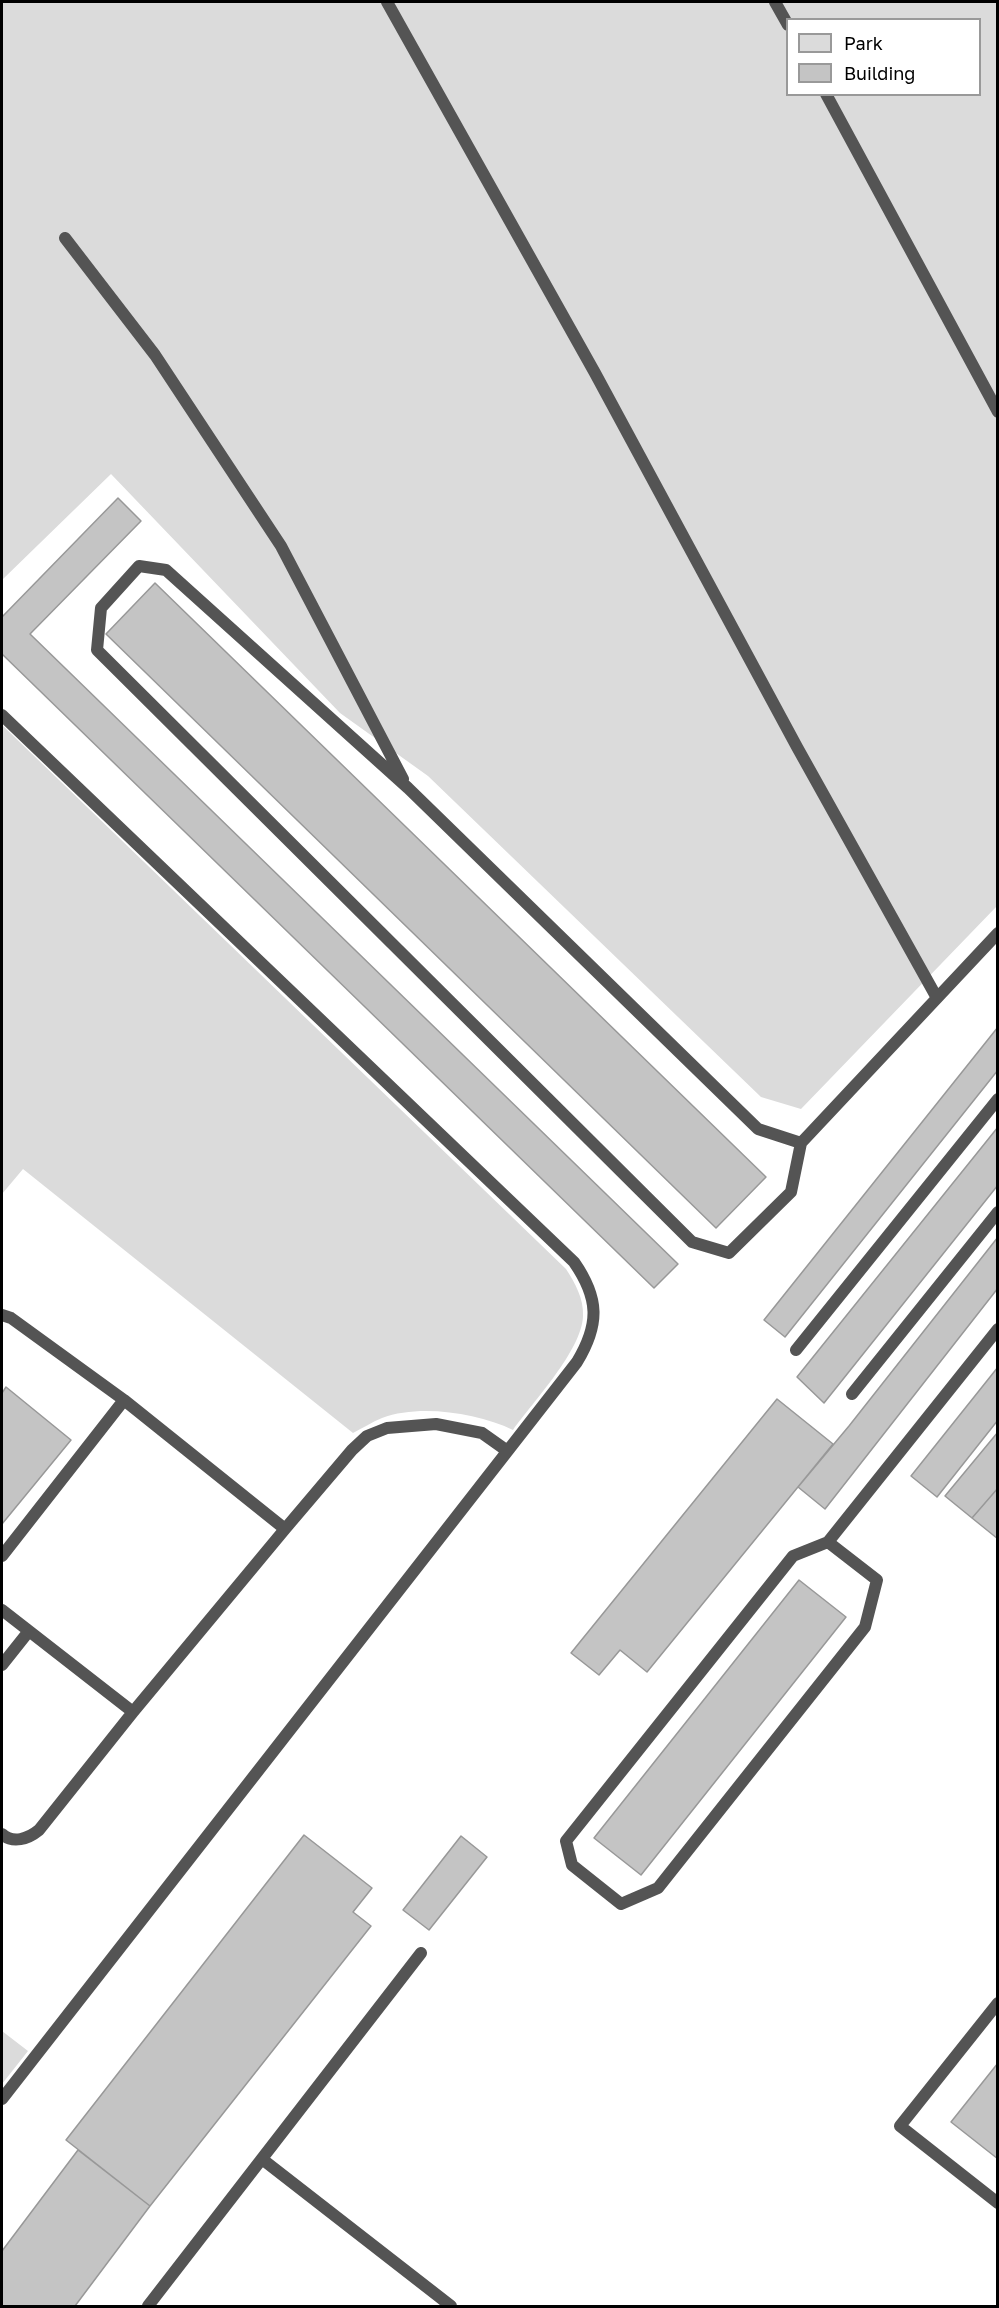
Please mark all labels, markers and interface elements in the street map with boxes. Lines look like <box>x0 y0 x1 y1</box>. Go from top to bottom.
legend <box>786 18 981 96</box>
text: Park <box>844 32 883 54</box>
text: Building <box>844 62 915 84</box>

